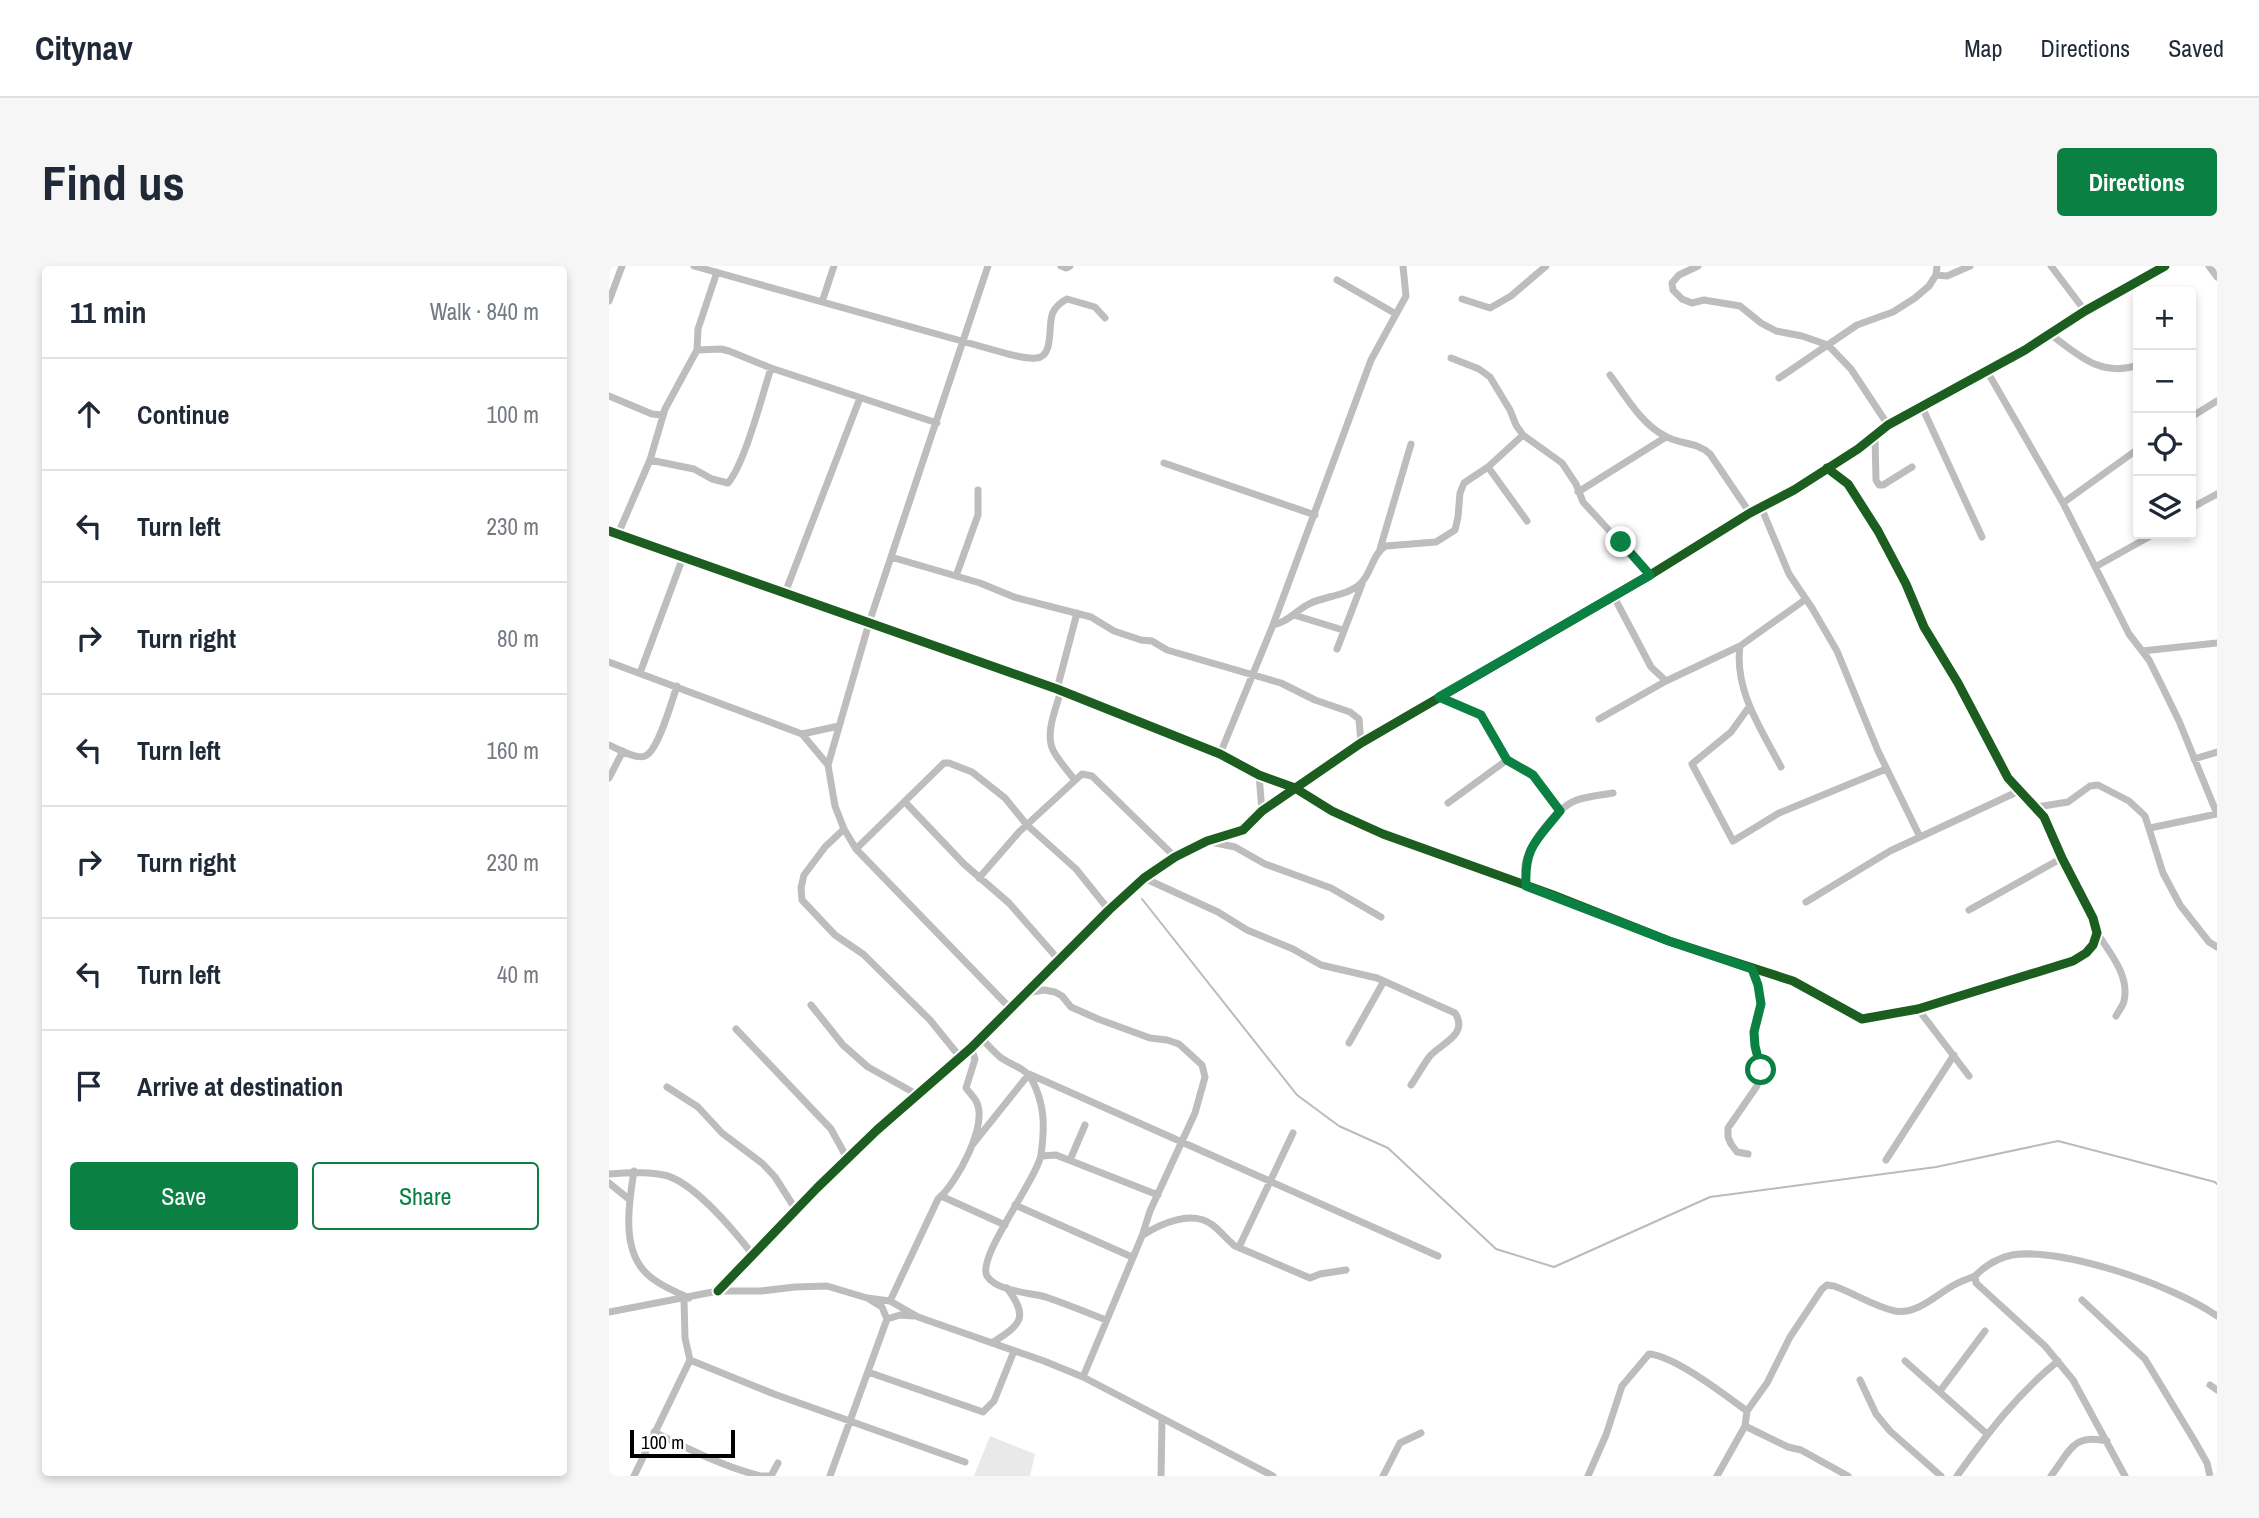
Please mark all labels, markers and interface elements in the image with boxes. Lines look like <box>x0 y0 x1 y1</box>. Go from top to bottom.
text: Citynav <box>35 26 133 70</box>
text: Map <box>1964 32 2002 64</box>
text: Directions <box>2040 32 2130 64</box>
text: Saved <box>2168 32 2224 64</box>
button: Directions <box>2057 148 2217 216</box>
text: Find us <box>42 149 185 215</box>
map controls <box>2133 287 2196 539</box>
button: + <box>2133 287 2196 350</box>
text: 11 min <box>70 292 147 332</box>
text: Walk · 840 m <box>430 296 539 327</box>
button: − <box>2133 350 2196 413</box>
icon: ahead <box>70 395 108 433</box>
text: Continue <box>137 397 229 432</box>
text: 100 m <box>487 399 539 430</box>
button: locate <box>2133 413 2196 476</box>
button: layers <box>2133 476 2196 539</box>
icon: left <box>70 507 108 545</box>
text: Turn left <box>137 509 221 544</box>
text: 230 m <box>487 511 539 542</box>
route end <box>1605 526 1636 557</box>
icon: right <box>70 619 108 657</box>
text: Turn right <box>137 621 236 656</box>
text: 80 m <box>497 623 539 654</box>
icon: left <box>70 731 108 769</box>
text: Turn left <box>137 733 221 768</box>
text: 160 m <box>487 735 539 766</box>
icon: right <box>70 843 108 881</box>
text: Turn right <box>137 845 236 880</box>
text: 230 m <box>487 847 539 878</box>
icon: left <box>70 955 108 993</box>
text: Turn left <box>137 957 221 992</box>
text: 40 m <box>497 959 539 990</box>
route start <box>1745 1054 1776 1085</box>
icon: arrive <box>70 1067 108 1105</box>
text: Arrive at destination <box>137 1069 343 1104</box>
button: Save <box>70 1162 298 1230</box>
button: Share <box>312 1162 539 1230</box>
scale bar <box>630 1427 735 1459</box>
text: 100 m <box>641 1429 684 1455</box>

